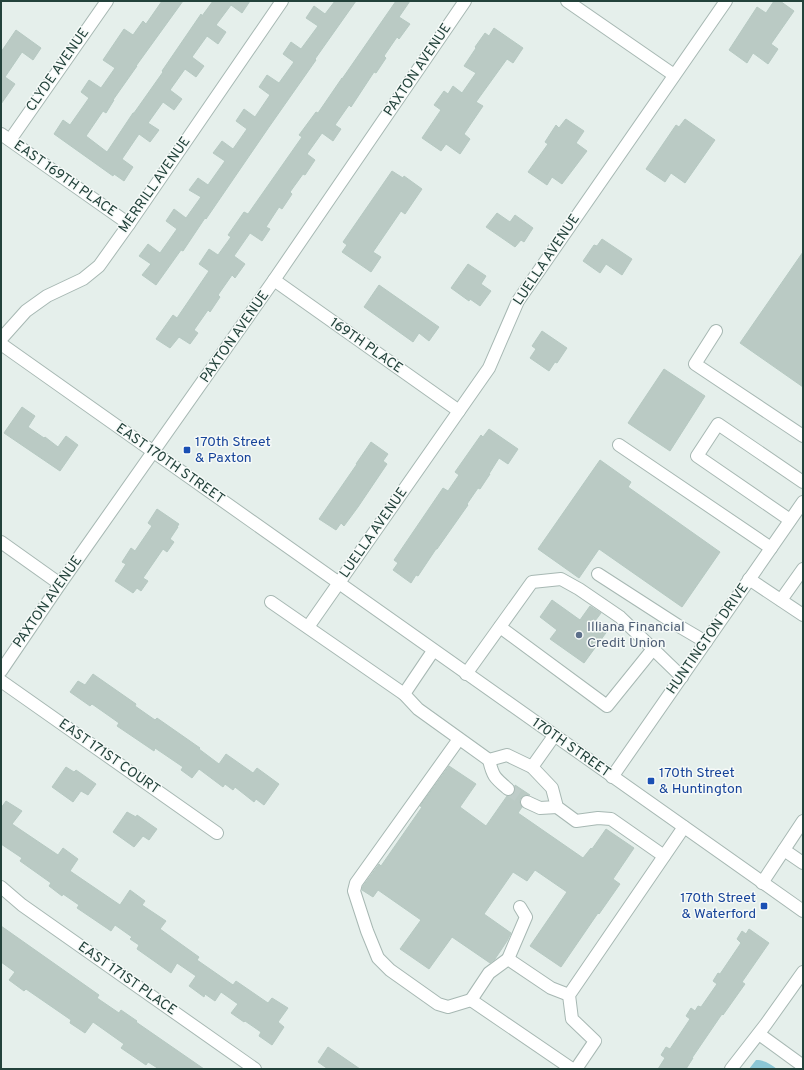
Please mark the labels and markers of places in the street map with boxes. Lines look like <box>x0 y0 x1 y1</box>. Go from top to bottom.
place label: 170th Street & Paxton <box>195 434 271 467</box>
marker: 170th Street & Paxton <box>182 445 192 455</box>
place label: Illiana Financial Credit Union <box>587 619 685 652</box>
marker: Illiana Financial Credit Union <box>574 630 584 640</box>
place label: 170th Street & Huntington <box>659 765 743 798</box>
marker: 170th Street & Huntington <box>646 776 656 786</box>
place label: 170th Street & Waterford <box>680 890 756 923</box>
marker: 170th Street & Waterford <box>759 901 769 911</box>

